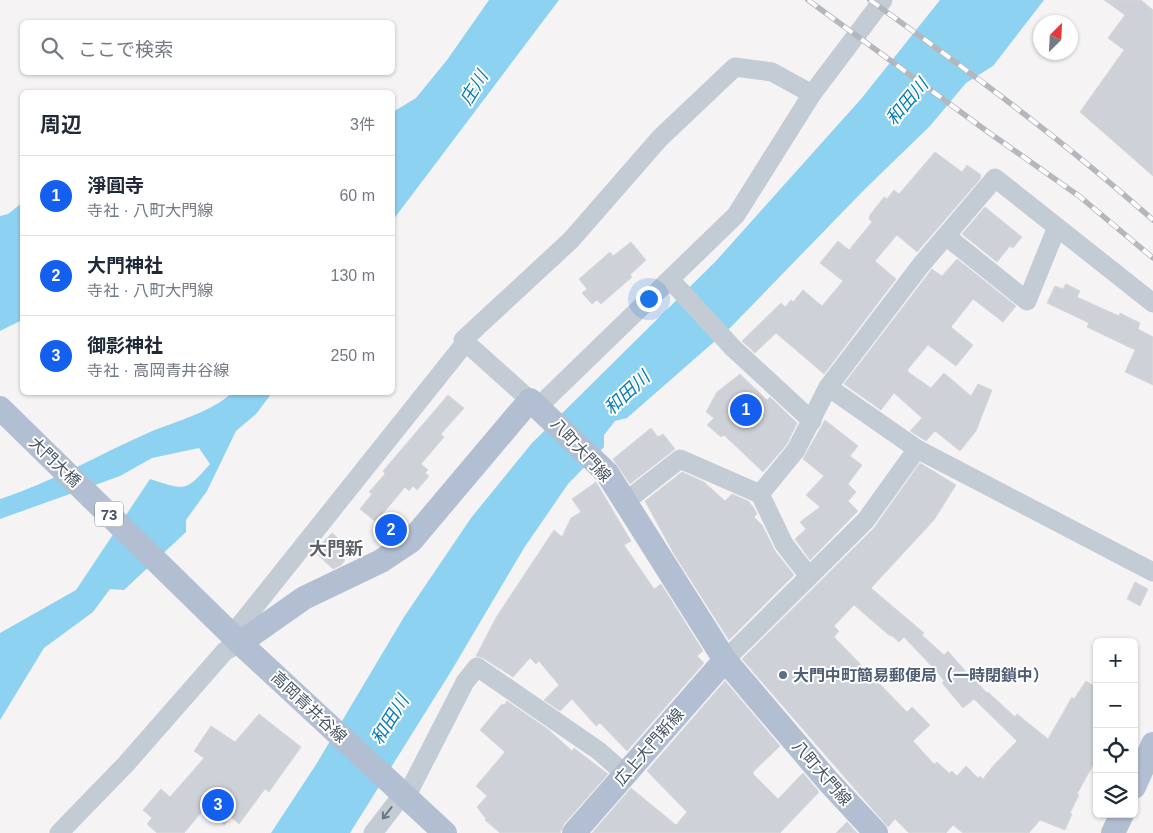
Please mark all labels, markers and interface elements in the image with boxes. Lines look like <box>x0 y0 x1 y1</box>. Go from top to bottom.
north arrow <box>1033 15 1078 60</box>
search box <box>20 20 395 75</box>
icon: search <box>38 34 66 62</box>
text: ここで検索 <box>78 39 173 60</box>
water label: 庄川 <box>456 66 493 109</box>
water label: 和田川 <box>882 73 933 129</box>
text: 周辺 <box>40 113 82 136</box>
text: 3件 <box>350 116 375 133</box>
text: 淨圓寺 <box>87 175 144 196</box>
text: 1 <box>52 187 60 204</box>
text: 60 m <box>339 187 375 204</box>
text: 寺社 · 八町大門線 <box>87 202 213 219</box>
text: 大門神社 <box>87 255 163 276</box>
text: 2 <box>52 267 60 284</box>
text: 130 m <box>331 267 375 284</box>
text: 寺社 · 八町大門線 <box>87 282 213 299</box>
your location <box>636 286 662 312</box>
text: 御影神社 <box>87 335 163 356</box>
text: 3 <box>52 347 60 364</box>
text: 250 m <box>331 347 375 364</box>
text: 寺社 · 高岡青井谷線 <box>87 362 229 379</box>
water label: 和田川 <box>600 366 655 419</box>
pin: 1 <box>730 391 762 429</box>
street label: 八町大門線 <box>547 415 615 485</box>
street label: 大門大橋 <box>26 434 84 490</box>
road number: 73 <box>95 502 123 526</box>
pin: 2 <box>375 511 407 549</box>
district label: 大門新 <box>309 539 363 559</box>
map controls <box>1093 638 1138 818</box>
button: + <box>1093 638 1138 683</box>
place label: 大門中町簡易郵便局（一時閉鎖中） <box>793 667 1049 684</box>
street label: 高岡青井谷線 <box>268 668 350 746</box>
marker: 大門中町簡易郵便局（一時閉鎖中） <box>777 669 789 681</box>
button: − <box>1093 683 1138 728</box>
water label: 和田川 <box>367 690 414 748</box>
street label: 広上大門新線 <box>611 705 687 789</box>
button: locate <box>1093 728 1138 773</box>
street label: 八町大門線 <box>789 737 855 809</box>
button: layers <box>1093 773 1138 818</box>
pin: 3 <box>202 786 234 824</box>
one-way arrow <box>382 806 393 819</box>

